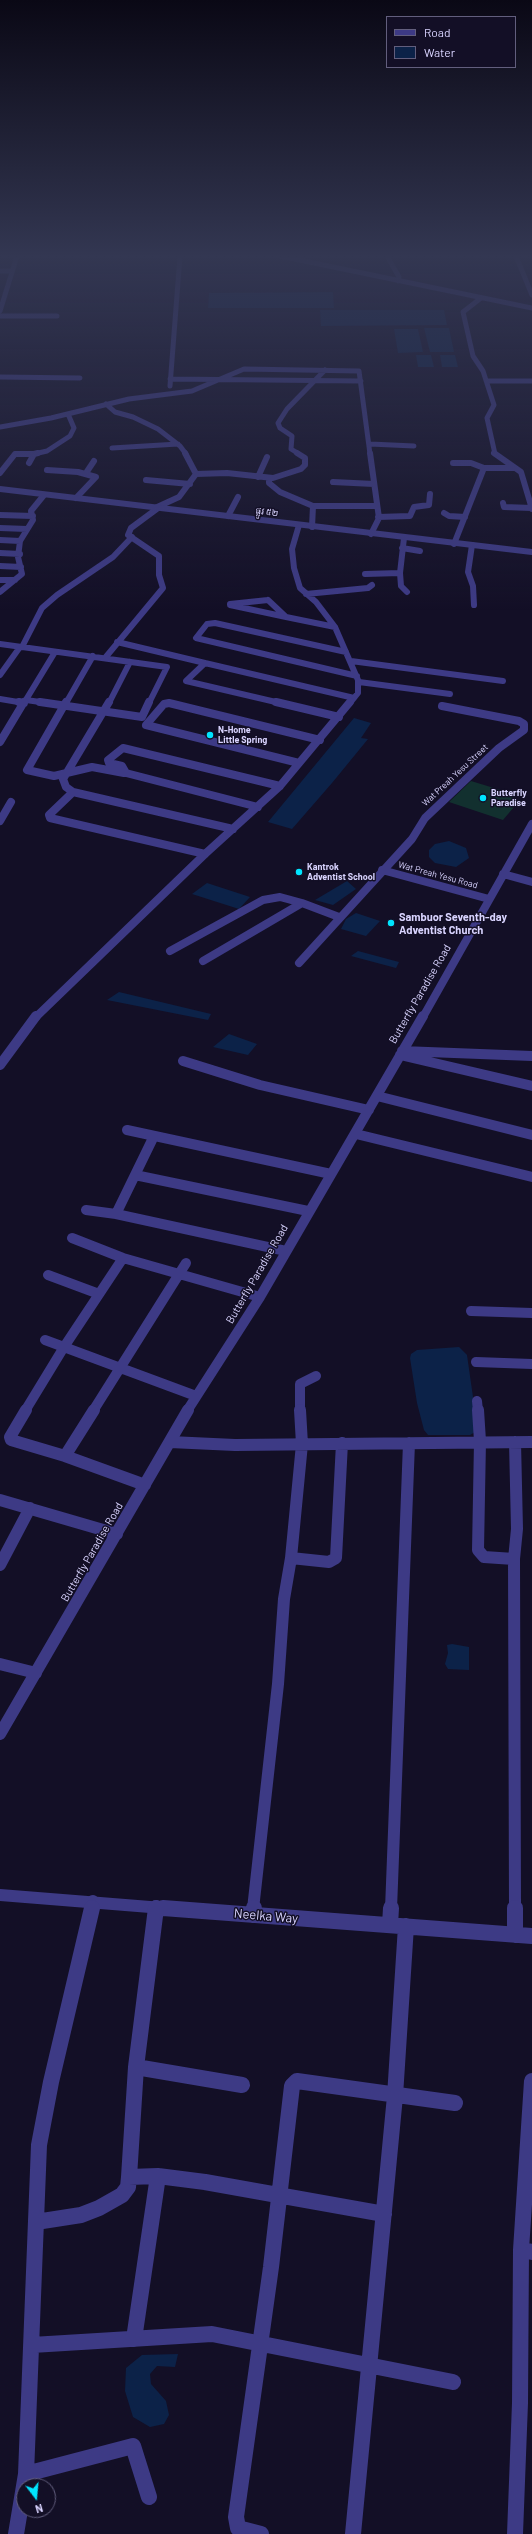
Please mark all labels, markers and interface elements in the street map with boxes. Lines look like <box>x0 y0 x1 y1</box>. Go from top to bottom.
legend <box>386 16 516 68</box>
text: Road <box>424 25 451 39</box>
text: Water <box>424 45 455 59</box>
street label: ផ្លូវ ៥២ <box>255 505 279 519</box>
place label: N-Home Little Spring <box>218 725 267 746</box>
marker: N-Home Little Spring <box>205 730 215 740</box>
street label: Wat Preah Yesu Street <box>420 742 490 808</box>
place label: Butterfly Paradise <box>491 788 527 809</box>
marker: Butterfly Paradise <box>478 793 488 803</box>
street label: Wat Preah Yesu Road <box>397 859 479 891</box>
place label: Kantrok Adventist School <box>307 862 375 883</box>
marker: Kantrok Adventist School <box>294 867 304 877</box>
place label: Sambuor Seventh-day Adventist Church <box>399 910 507 936</box>
marker: Sambuor Seventh-day Adventist Church <box>386 918 396 928</box>
street label: Butterfly Paradise Road <box>386 942 454 1046</box>
street label: Butterfly Paradise Road <box>223 1222 291 1326</box>
street label: Butterfly Paradise Road <box>58 1500 126 1604</box>
street label: Neelka Way <box>233 1905 299 1927</box>
north arrow <box>16 2478 56 2518</box>
text: N <box>34 2502 44 2516</box>

